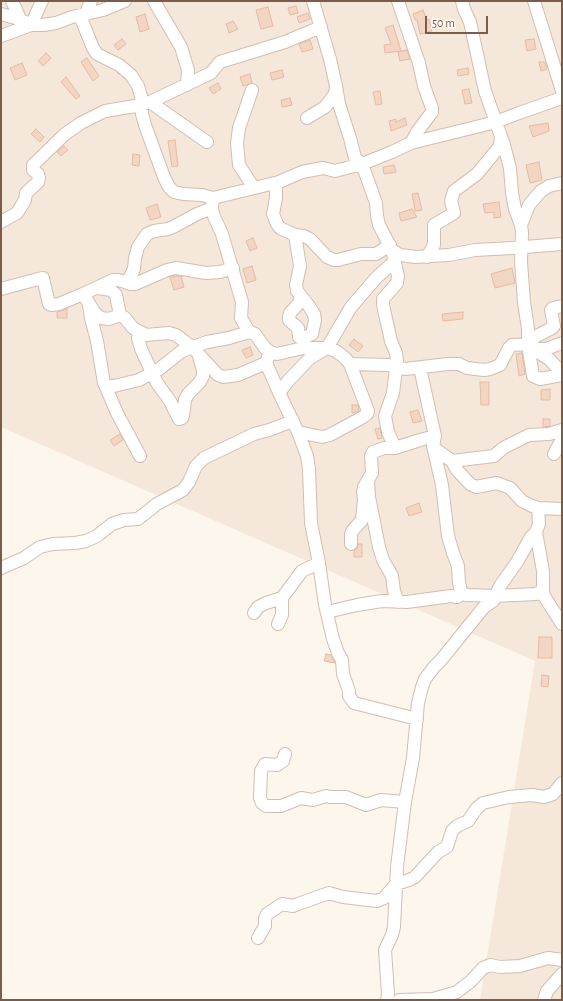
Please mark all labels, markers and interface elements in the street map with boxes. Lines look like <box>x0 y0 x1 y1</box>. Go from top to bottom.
scale bar <box>427 8 490 34</box>
text: 50 m <box>432 17 455 29</box>

